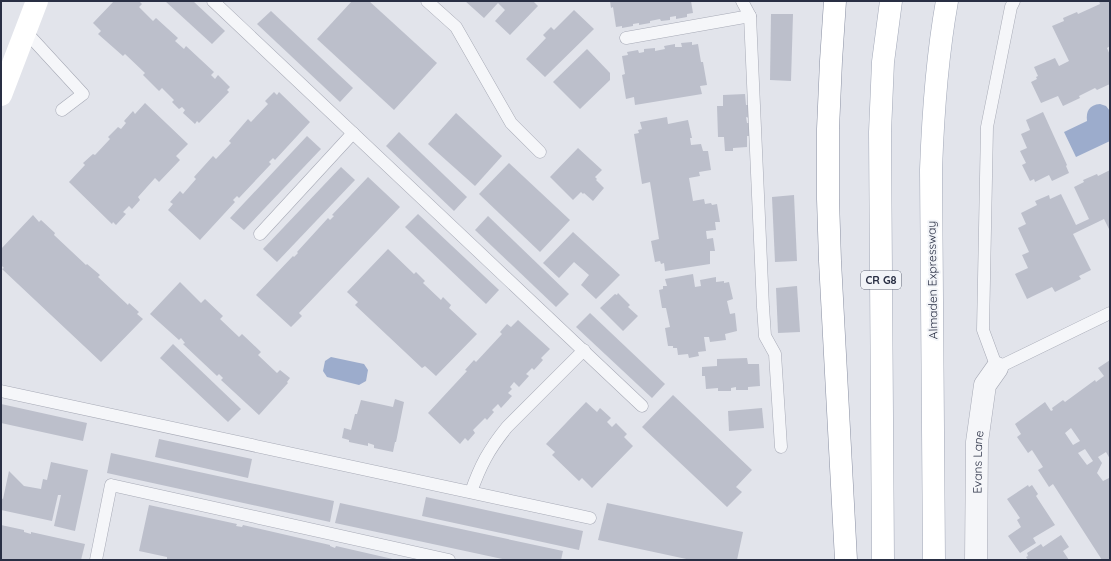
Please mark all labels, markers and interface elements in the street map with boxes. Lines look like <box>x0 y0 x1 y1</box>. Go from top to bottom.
street label: Almaden Expressway <box>923 221 941 339</box>
road number: CR G8 <box>861 271 901 289</box>
street label: Evans Lane <box>969 429 986 494</box>

